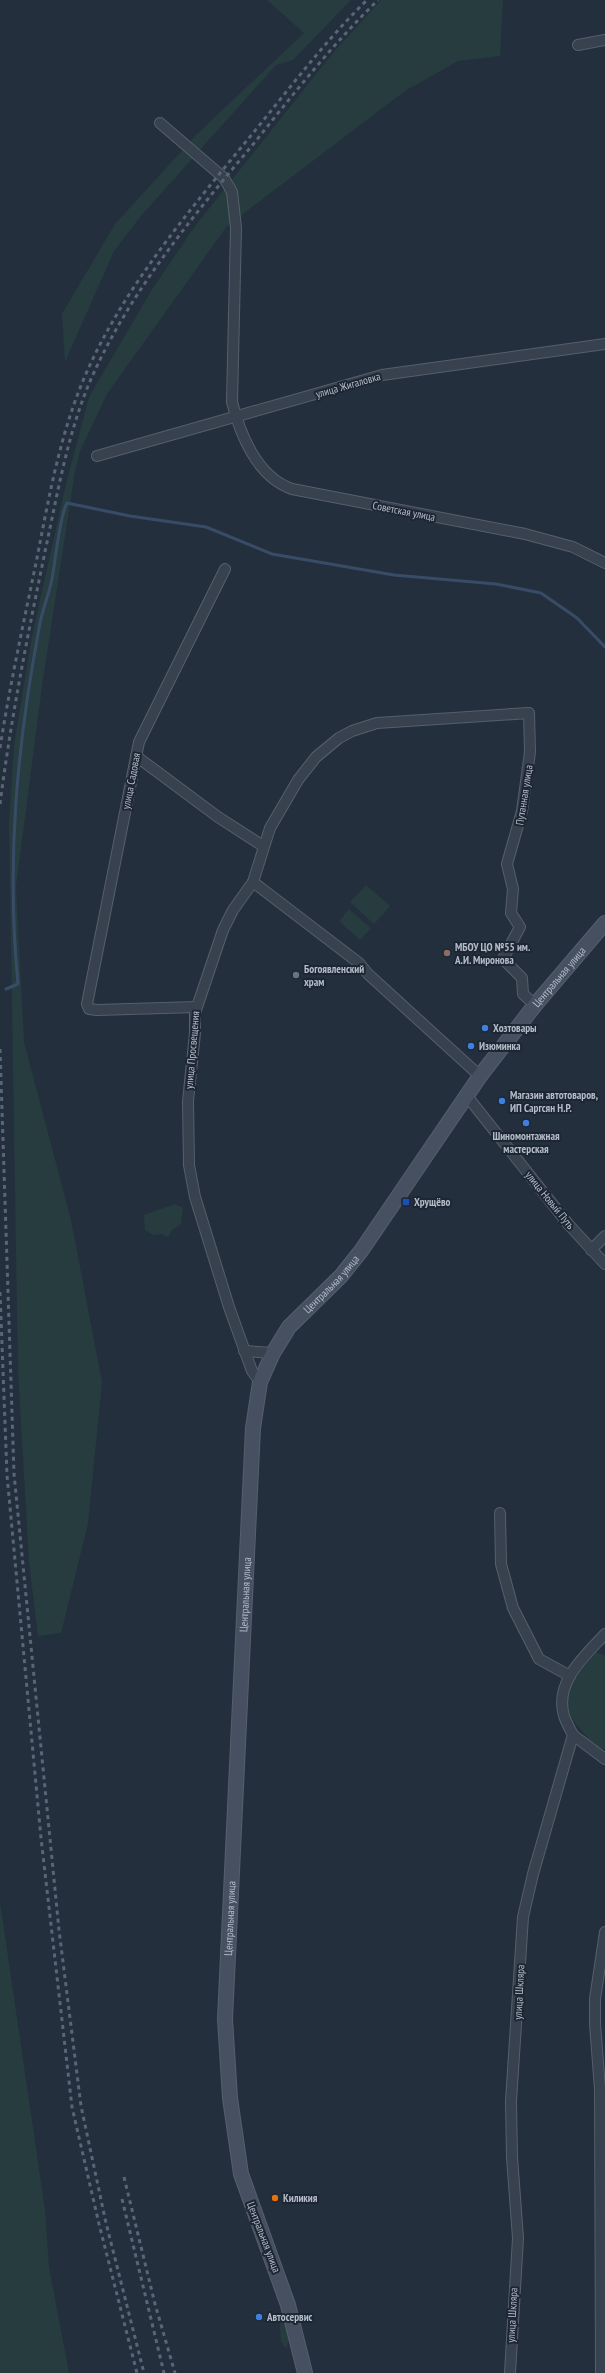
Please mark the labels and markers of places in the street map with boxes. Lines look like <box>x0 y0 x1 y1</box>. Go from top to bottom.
place label: МБОУ ЦО №55 им. А.И. Миронова <box>454 940 530 967</box>
marker: МБОУ ЦО №55 им. А.И. Миронова <box>442 948 452 958</box>
place label: Богоявленский храм <box>304 962 364 989</box>
marker: Богоявленский храм <box>291 970 301 980</box>
place label: Хозтовары <box>493 1021 537 1035</box>
marker: Хозтовары <box>480 1023 490 1033</box>
place label: Изюминка <box>479 1039 521 1053</box>
marker: Изюминка <box>466 1041 476 1051</box>
place label: Магазин автотоваров, ИП Саргсян Н.Р. <box>510 1088 598 1115</box>
marker: Магазин автотоваров, ИП Саргсян Н.Р. <box>497 1096 507 1106</box>
marker: Шиномонтажная мастерская <box>521 1118 531 1128</box>
place label: Шиномонтажная мастерская <box>492 1129 560 1156</box>
place label: Хрущёво <box>414 1195 451 1209</box>
marker: Хрущёво <box>401 1197 411 1207</box>
place label: Киликия <box>283 2191 318 2205</box>
marker: Киликия <box>270 2193 280 2203</box>
place label: Автосервис <box>266 2310 313 2324</box>
marker: Автосервис <box>254 2312 264 2322</box>

